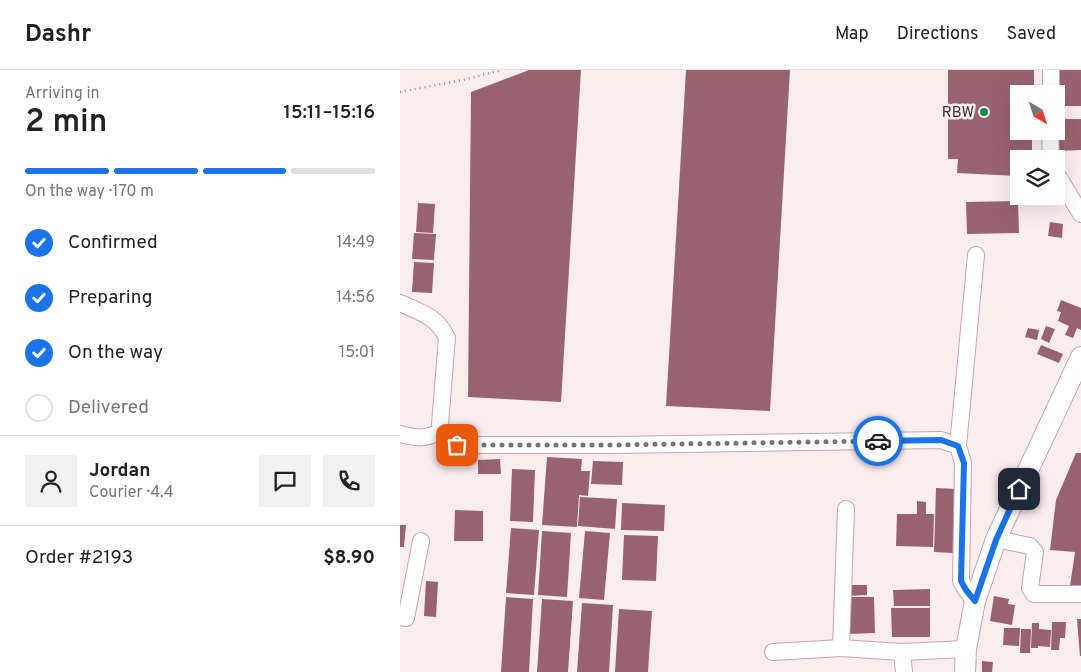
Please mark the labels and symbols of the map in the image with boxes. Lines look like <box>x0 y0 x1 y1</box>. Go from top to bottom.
north arrow <box>1010 85 1065 140</box>
place label: RBW <box>942 104 974 123</box>
marker: RBW <box>978 106 990 118</box>
courier <box>853 416 903 466</box>
pin <box>436 424 478 466</box>
pin <box>998 468 1040 510</box>

